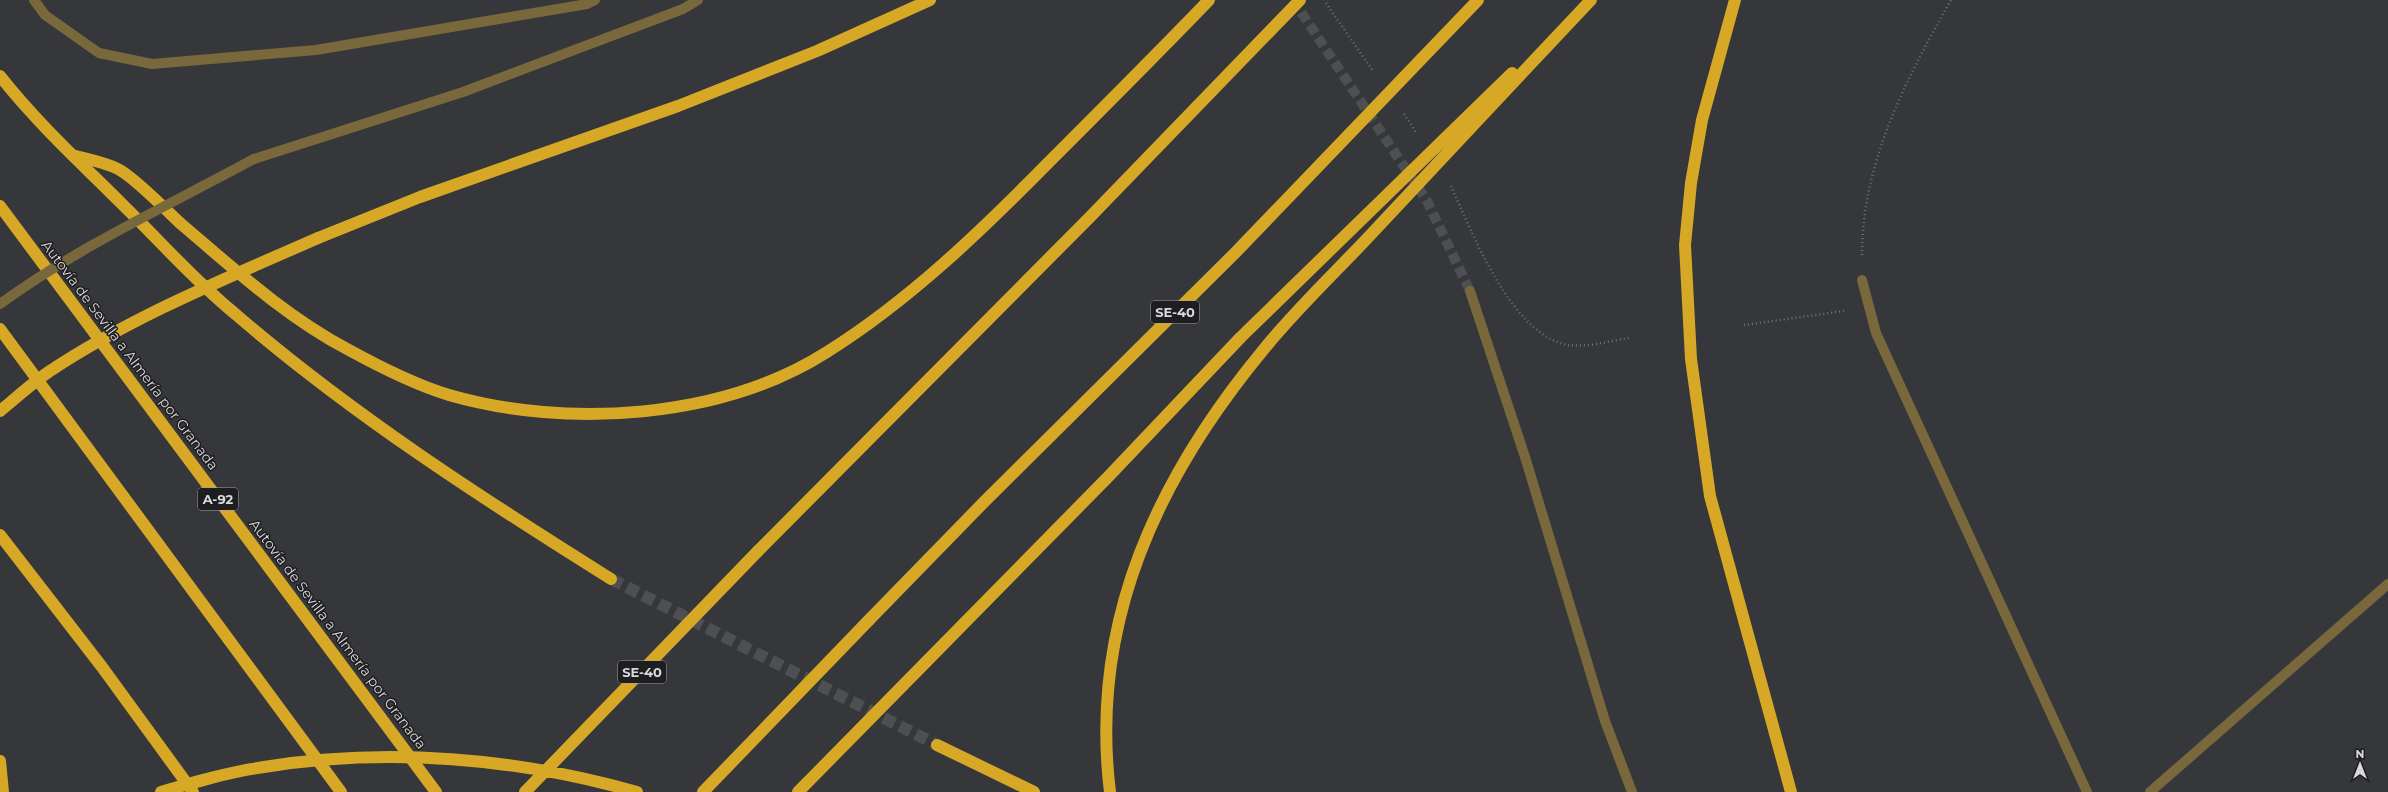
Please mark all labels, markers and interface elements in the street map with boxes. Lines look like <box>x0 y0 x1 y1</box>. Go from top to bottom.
street label: Autovía de Sevilla a Almería por Granada <box>38 236 222 474</box>
road number: SE-40 <box>1151 301 1199 323</box>
road number: A-92 <box>198 488 238 510</box>
street label: Autovía de Sevilla a Almería por Granada <box>246 515 430 753</box>
road number: SE-40 <box>618 661 666 683</box>
north arrow <box>2340 744 2380 784</box>
text: N <box>2356 747 2364 761</box>

